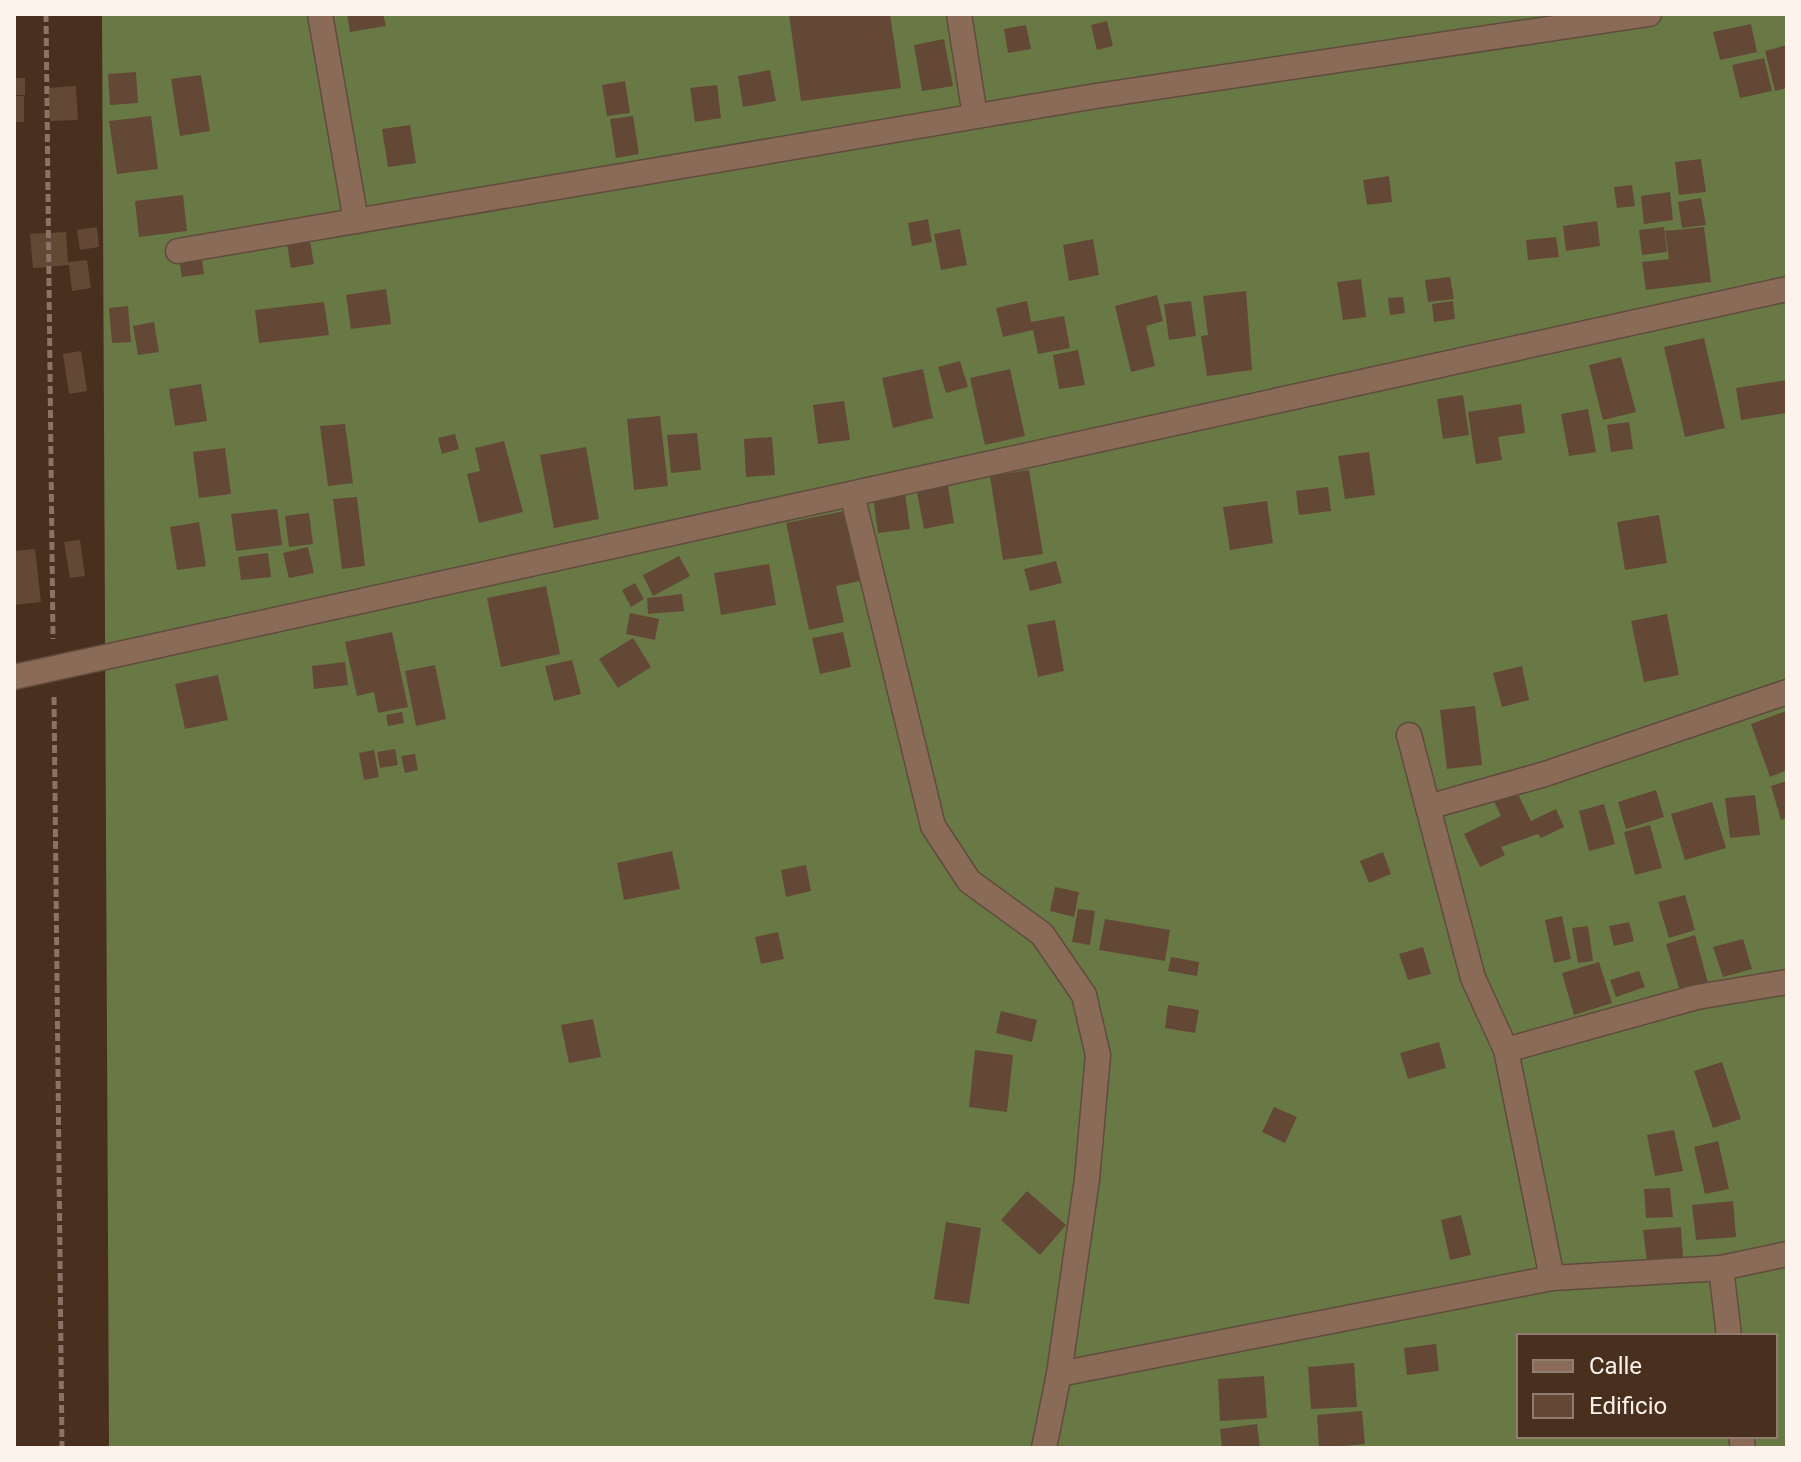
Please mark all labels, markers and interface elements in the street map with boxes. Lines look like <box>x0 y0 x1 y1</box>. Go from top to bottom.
legend <box>1517 1334 1777 1438</box>
text: Calle <box>1589 1352 1642 1380</box>
text: Edificio <box>1589 1392 1667 1420</box>

